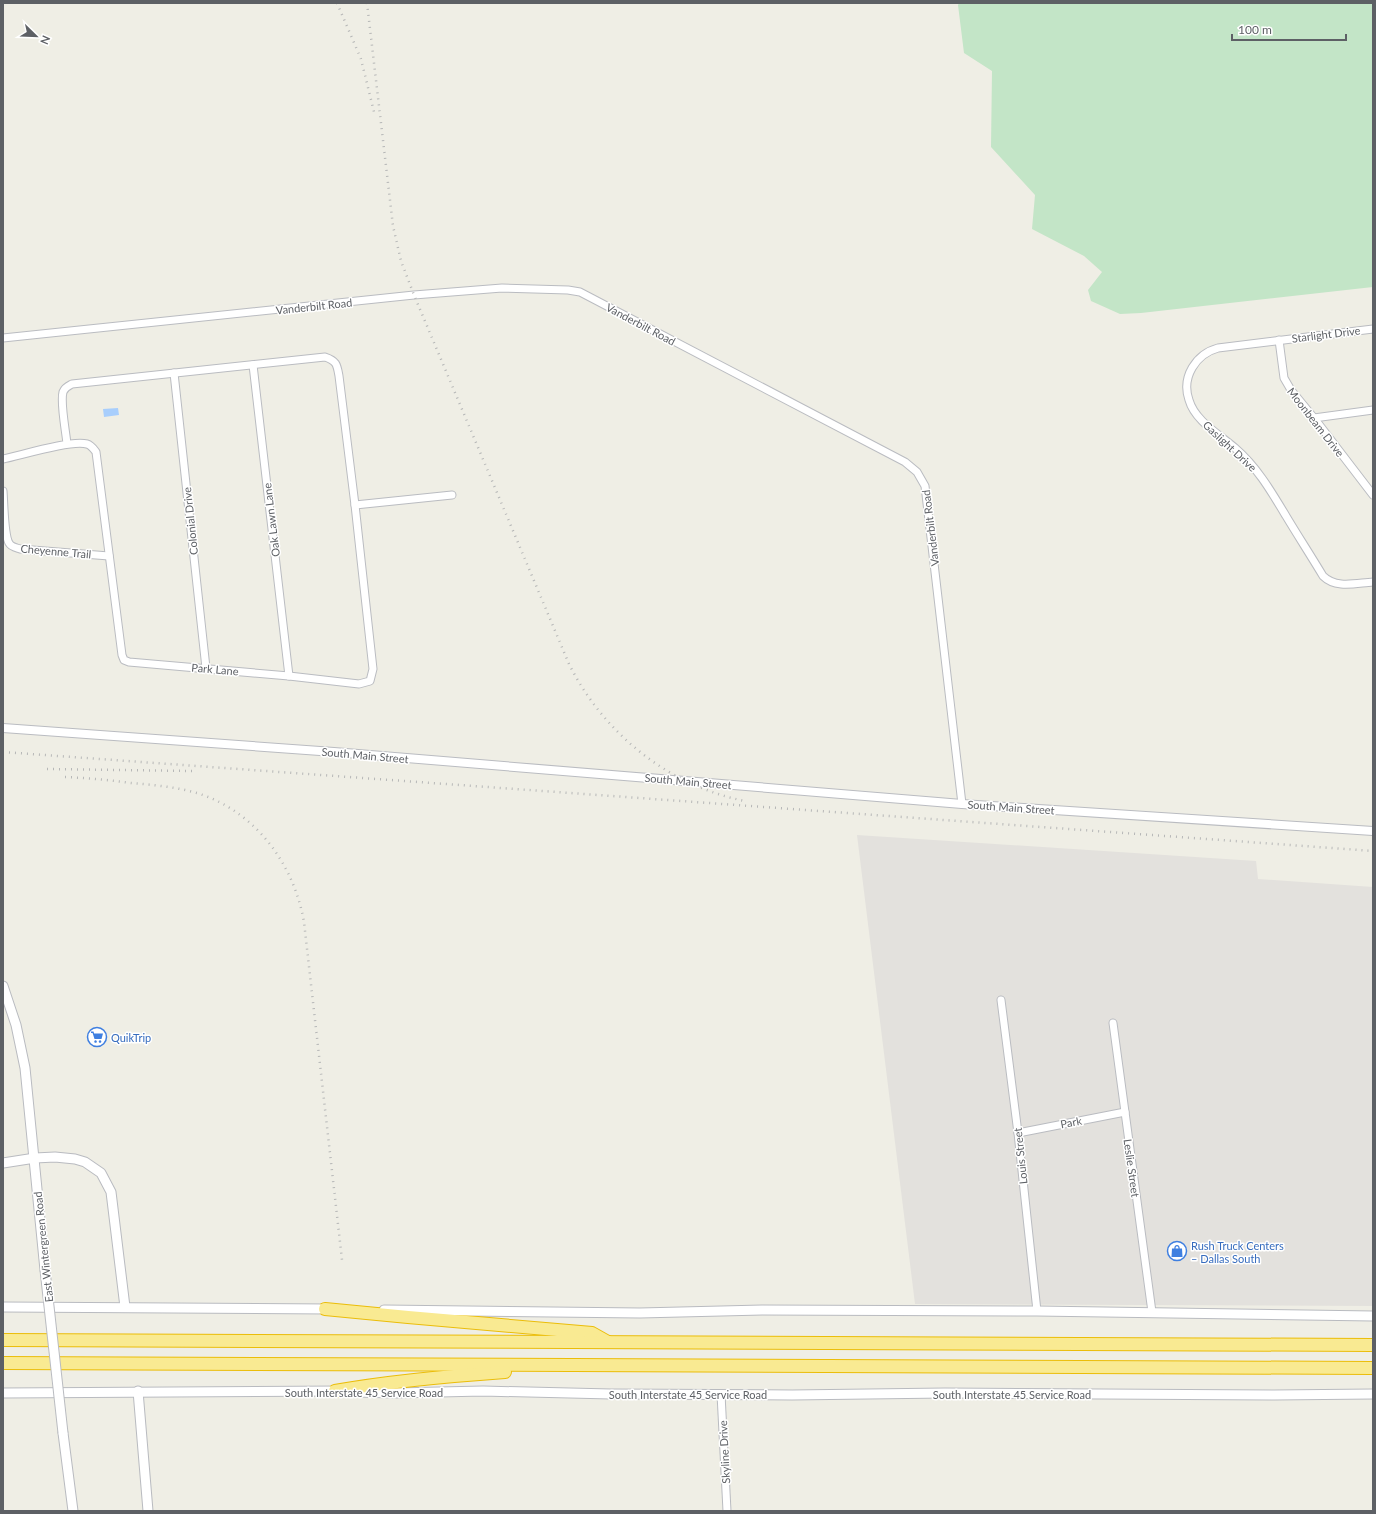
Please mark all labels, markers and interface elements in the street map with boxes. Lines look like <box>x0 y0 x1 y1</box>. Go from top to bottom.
north arrow <box>16 16 56 56</box>
scale bar <box>1232 16 1346 42</box>
text: 100 m <box>1238 22 1272 37</box>
text: N <box>38 34 53 47</box>
street label: Vanderbilt Road <box>275 296 353 316</box>
street label: Vanderbilt Road <box>604 300 678 348</box>
street label: Starlight Drive <box>1291 323 1361 345</box>
street label: Moonbeam Drive <box>1285 385 1347 459</box>
street label: Gaslight Drive <box>1201 418 1260 474</box>
street label: Oak Lawn Lane <box>260 482 282 558</box>
street label: Colonial Drive <box>180 486 200 556</box>
street label: Vanderbilt Road <box>919 489 941 567</box>
street label: Cheyenne Trail <box>20 541 92 561</box>
street label: Park Lane <box>191 660 239 678</box>
street label: South Main Street <box>321 745 409 765</box>
street label: South Main Street <box>644 771 732 791</box>
street label: South Main Street <box>967 797 1055 817</box>
supermarket icon: QuikTrip <box>86 1026 108 1048</box>
place label: QuikTrip <box>111 1031 151 1044</box>
street label: Park <box>1059 1113 1083 1130</box>
street label: Louis Street <box>1011 1127 1029 1185</box>
street label: Leslie Street <box>1121 1138 1143 1198</box>
street label: East Wintergreen Road <box>31 1191 55 1303</box>
place label: Rush Truck Centers – Dallas South <box>1191 1239 1284 1265</box>
shop icon: Rush Truck Centers – Dallas South <box>1166 1240 1188 1262</box>
street label: South Interstate 45 Service Road <box>285 1386 443 1399</box>
street label: South Interstate 45 Service Road <box>609 1388 767 1401</box>
street label: South Interstate 45 Service Road <box>933 1388 1091 1401</box>
street label: Skyline Drive <box>716 1420 732 1484</box>

